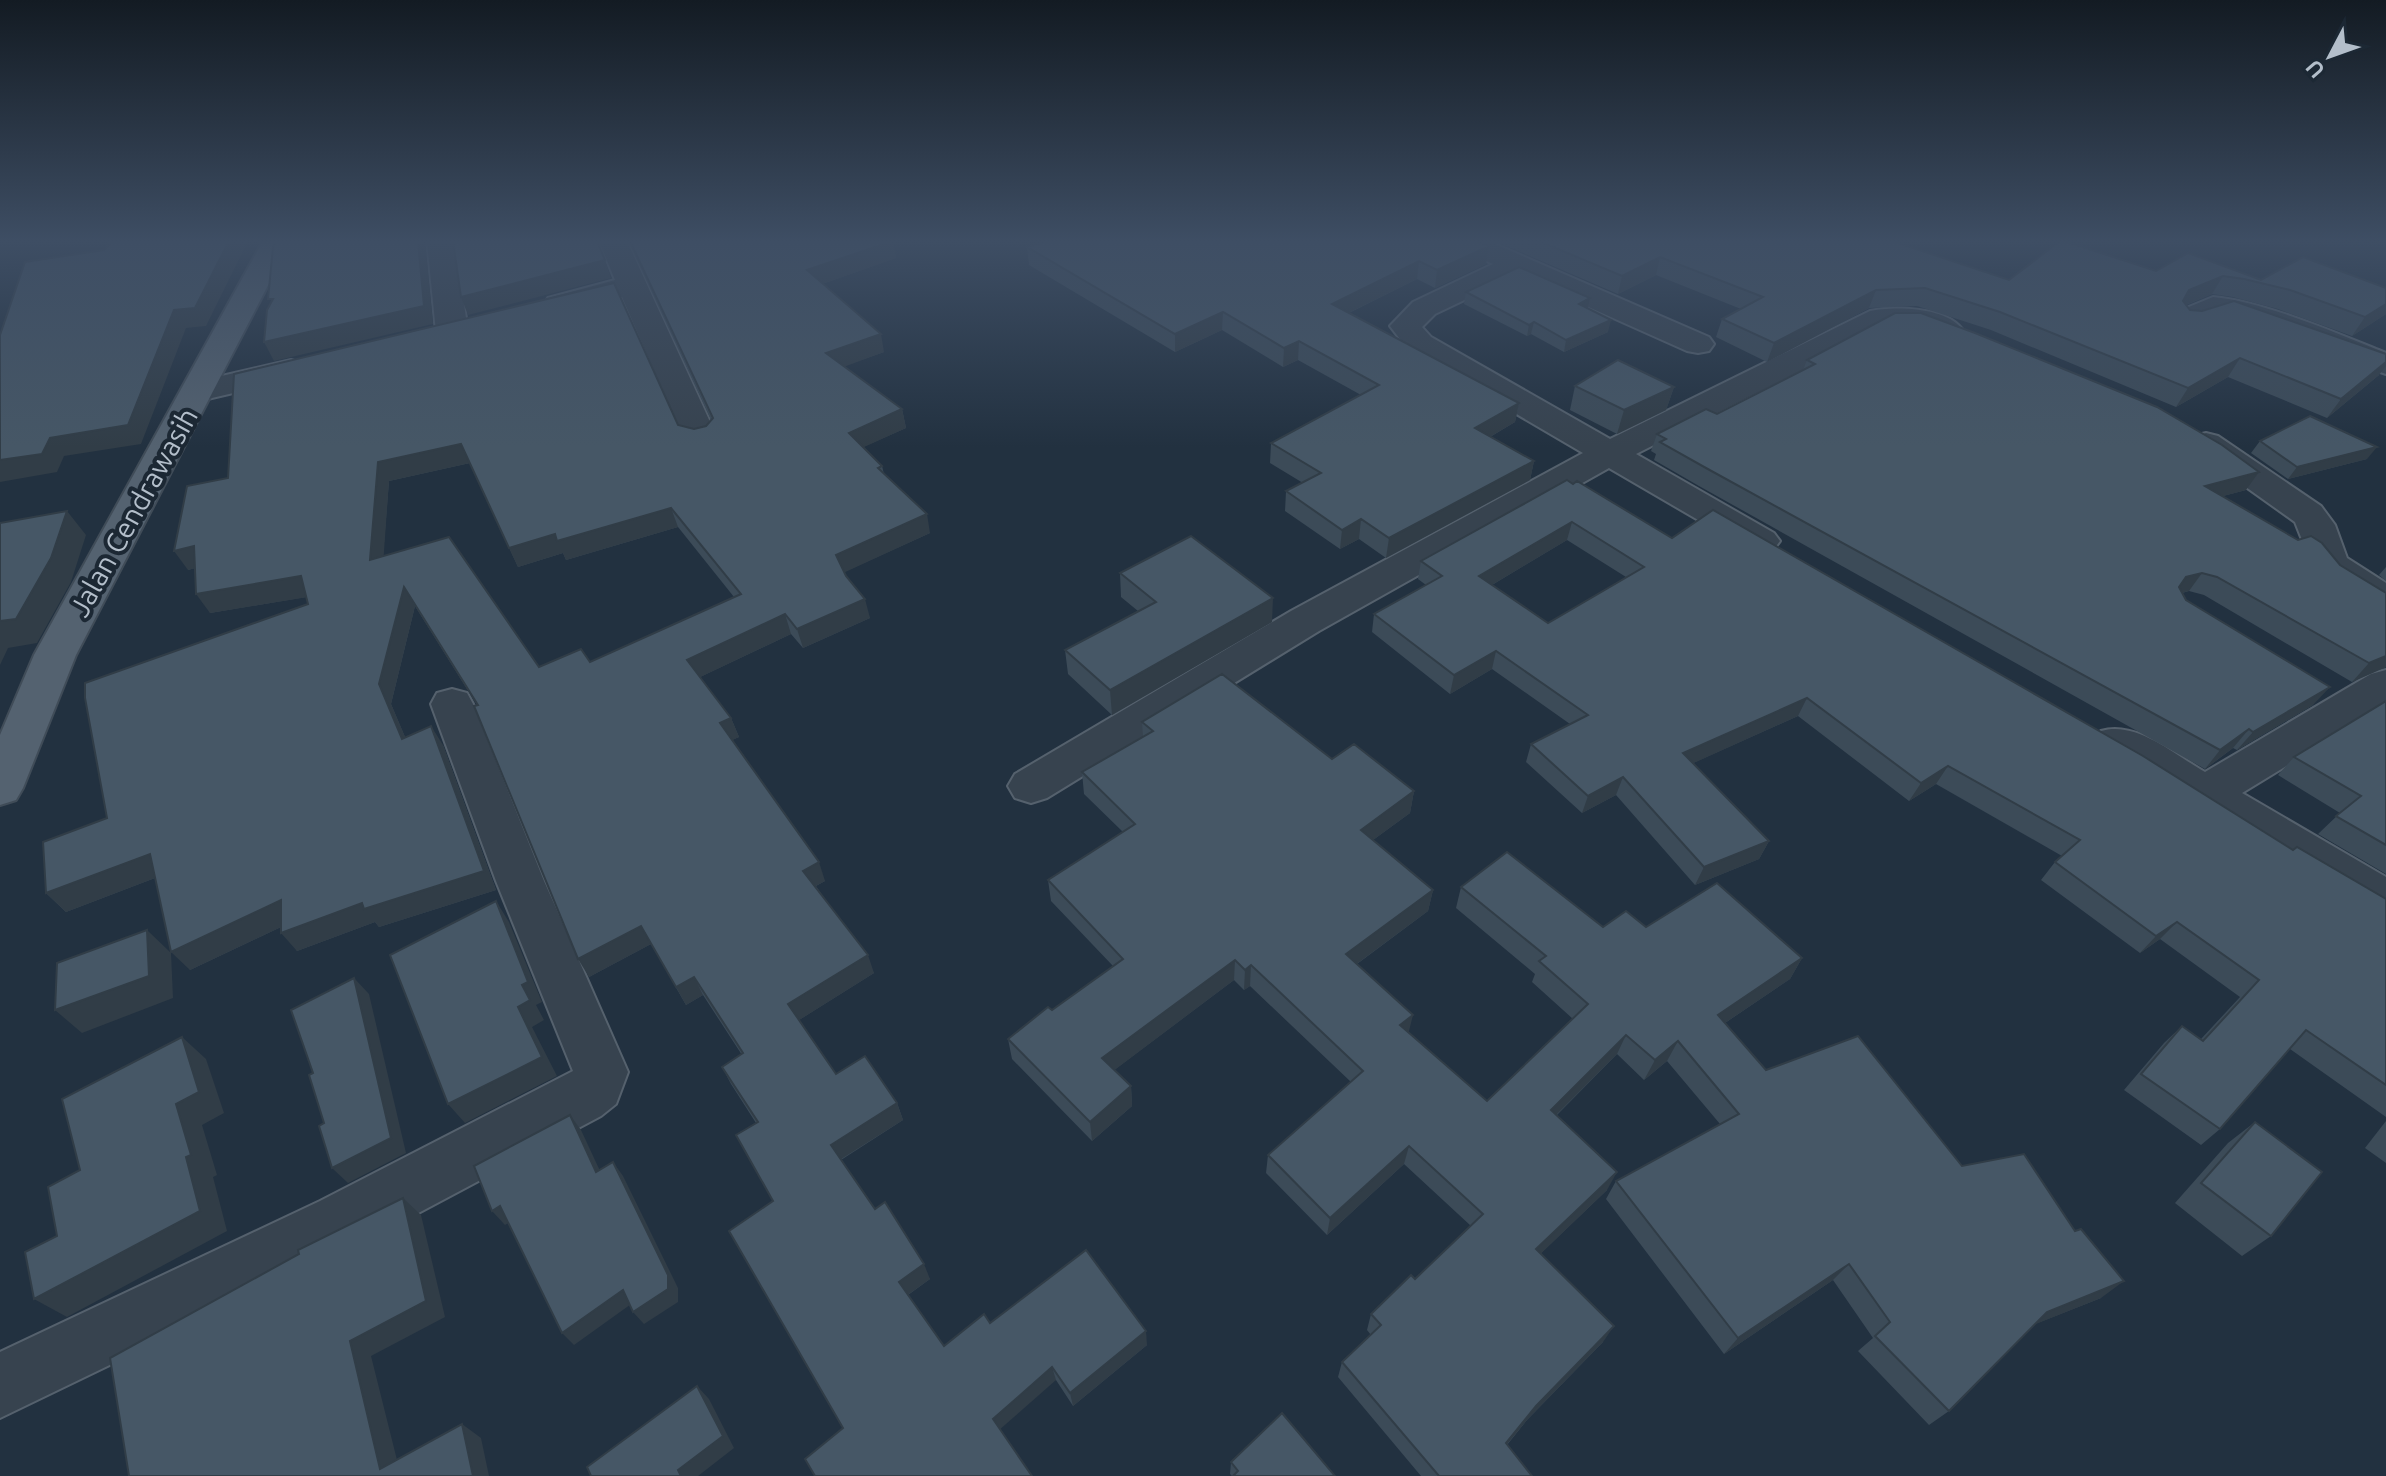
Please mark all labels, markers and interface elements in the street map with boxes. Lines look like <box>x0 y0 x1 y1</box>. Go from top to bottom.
north arrow <box>2290 16 2370 96</box>
text: U <box>2300 55 2329 83</box>
street label: Jalan Cendrawasih <box>63 402 203 622</box>

